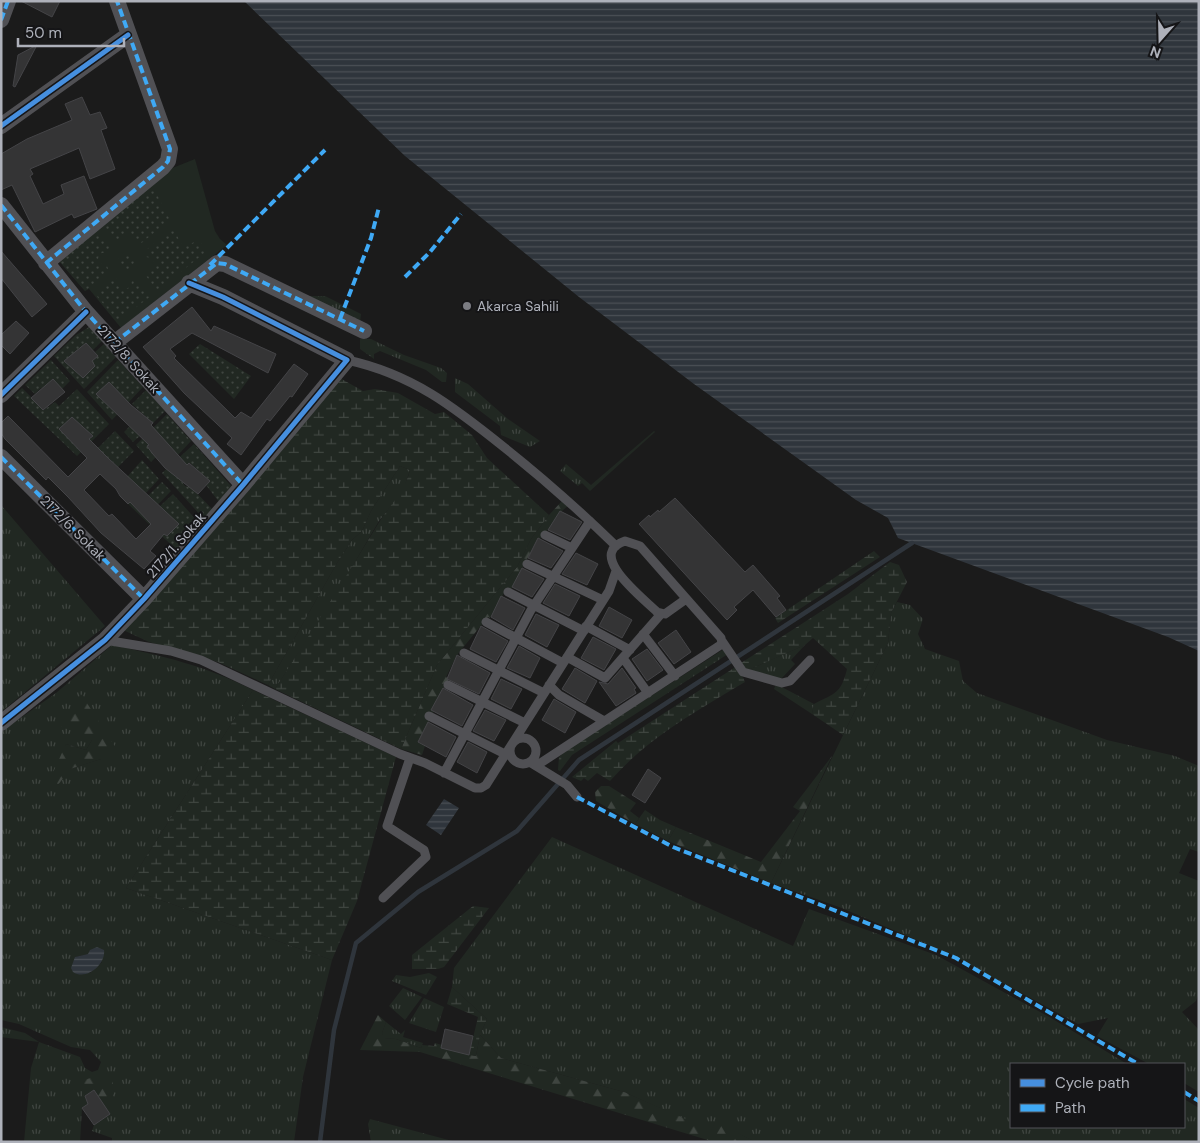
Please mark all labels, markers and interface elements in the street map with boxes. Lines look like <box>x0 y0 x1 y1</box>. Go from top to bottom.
scale bar <box>18 15 124 47</box>
north arrow <box>1135 15 1185 65</box>
text: 50 m <box>25 23 62 43</box>
text: N <box>1148 42 1163 62</box>
place label: Akarca Sahili <box>477 297 559 315</box>
marker: Akarca Sahili <box>461 300 473 312</box>
street label: 2172/8. Sokak <box>94 321 164 397</box>
street label: 2172/6. Sokak <box>36 491 110 565</box>
street label: 2172/1. Sokak <box>142 508 210 582</box>
legend <box>1010 1063 1185 1128</box>
text: Cycle path <box>1055 1073 1130 1093</box>
text: Path <box>1055 1098 1086 1118</box>

